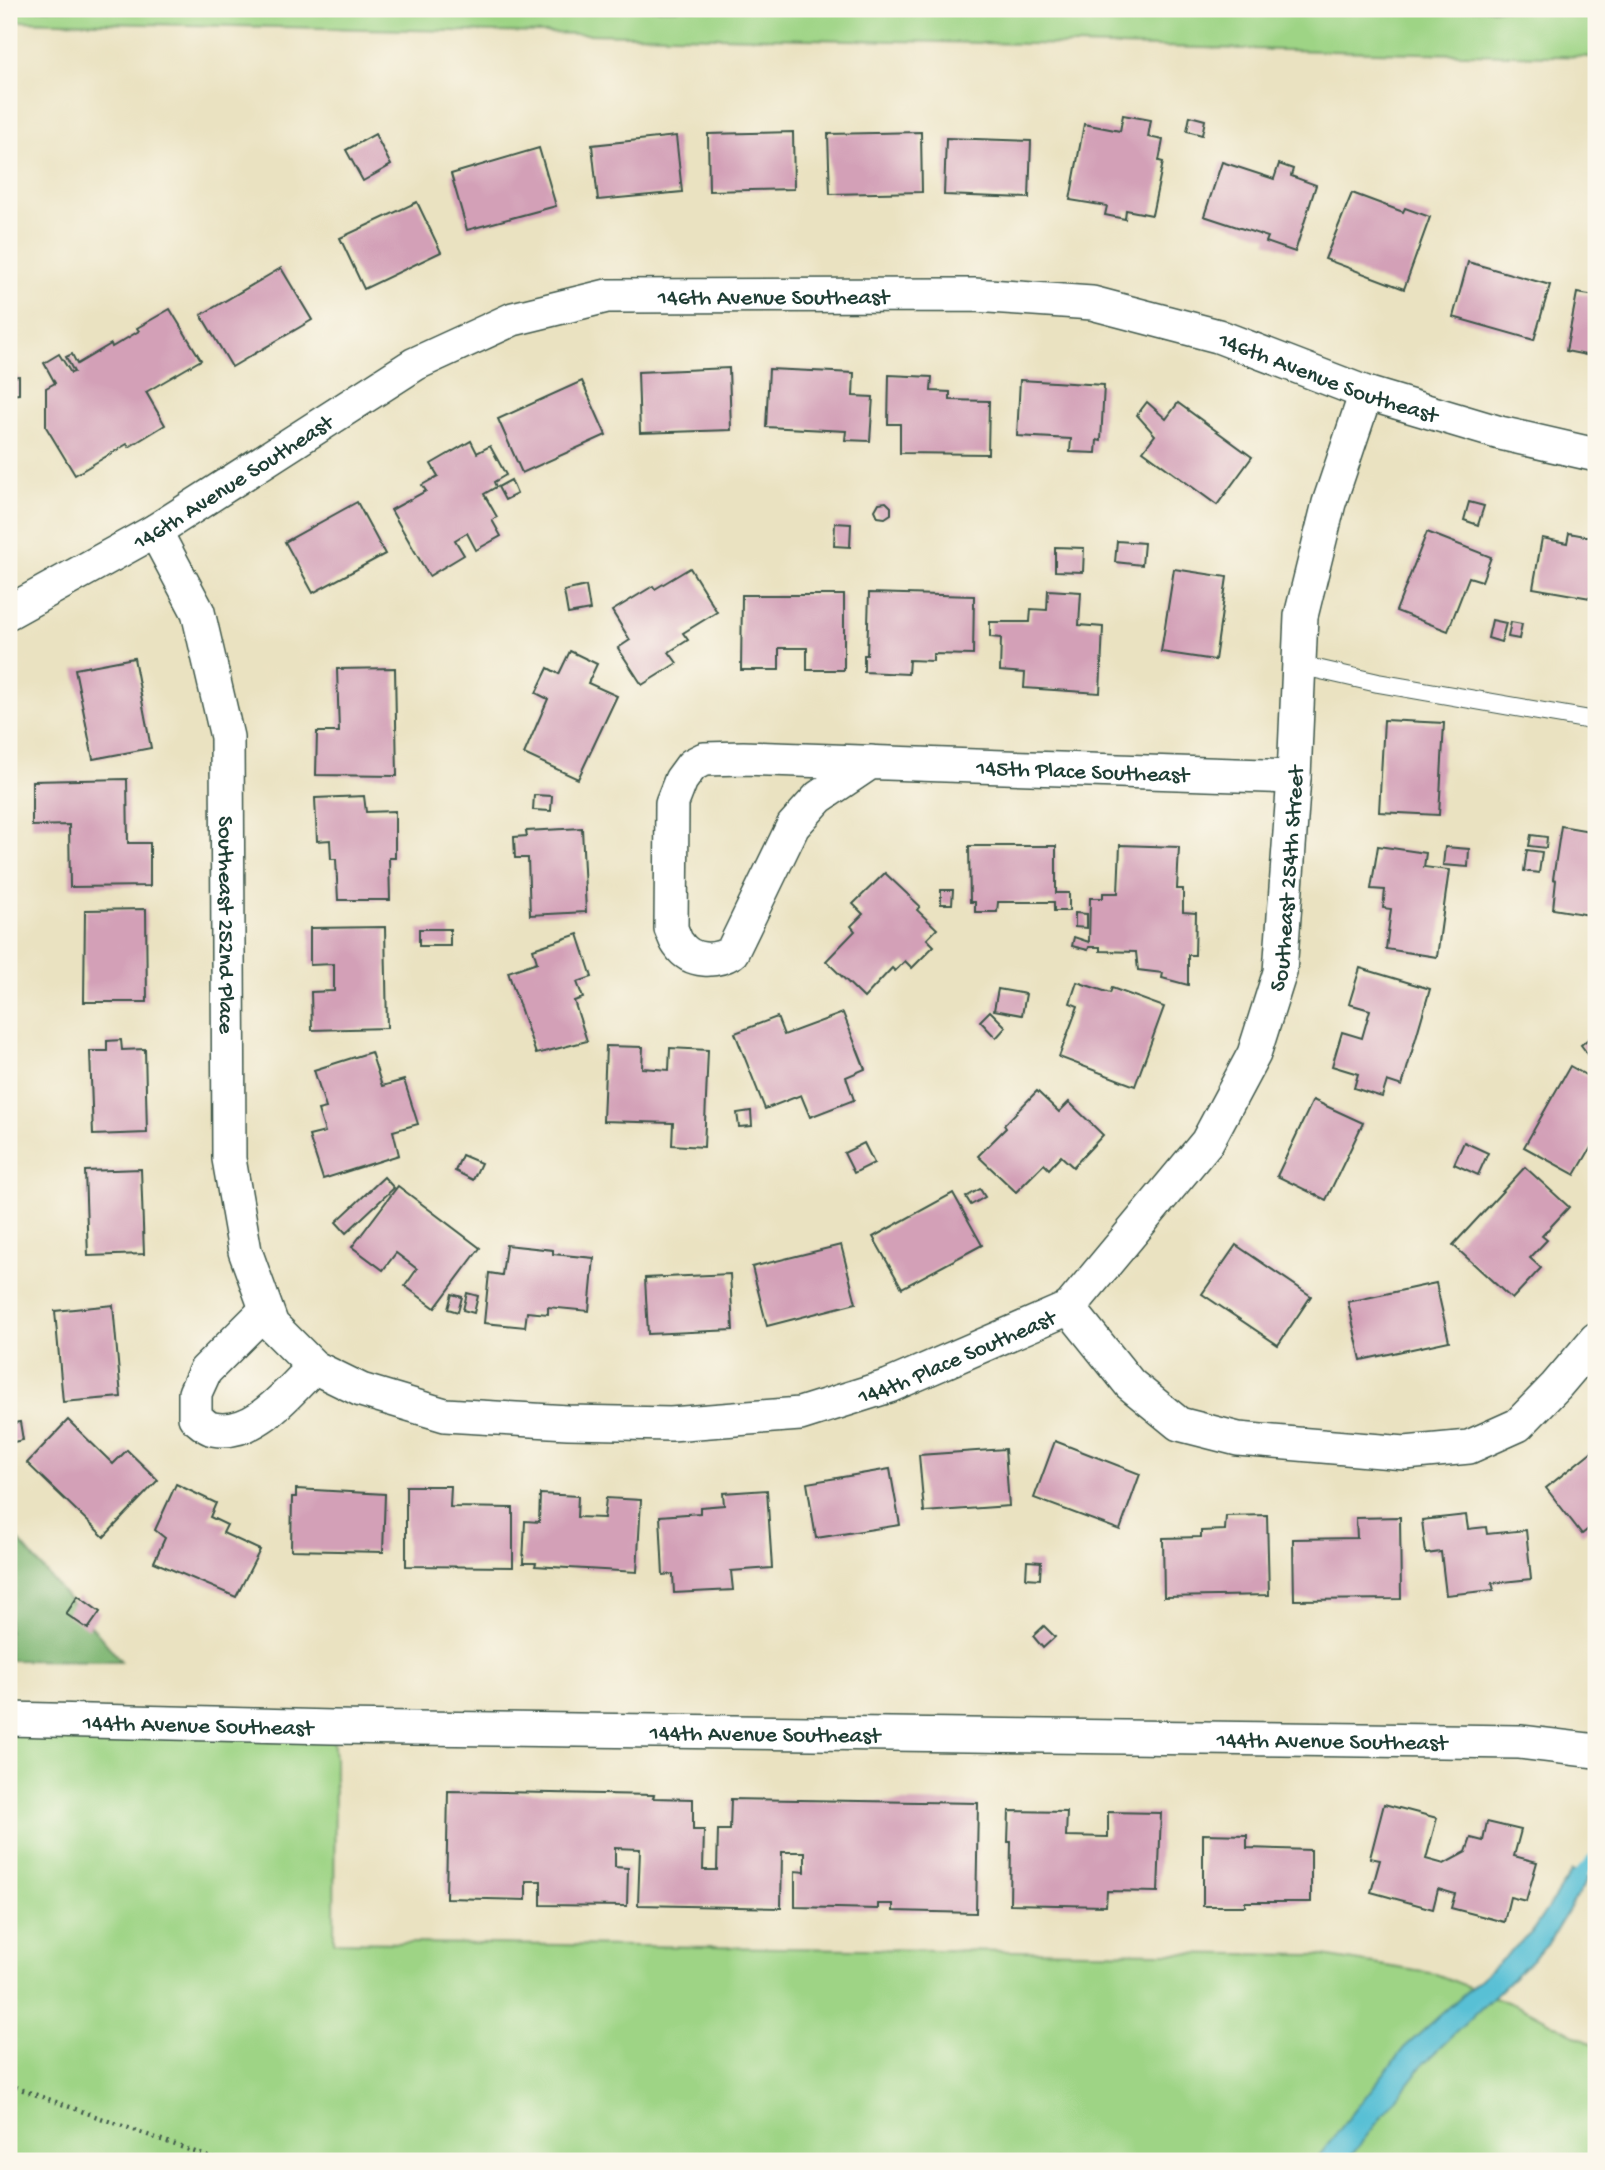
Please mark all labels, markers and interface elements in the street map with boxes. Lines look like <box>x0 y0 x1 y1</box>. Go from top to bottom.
street label: 146th Avenue Southeast <box>657 285 891 313</box>
street label: 146th Avenue Southeast <box>1213 327 1442 431</box>
street label: 146th Avenue Southeast <box>129 409 340 558</box>
street label: 145th Place Southeast <box>975 756 1191 790</box>
street label: Southeast 254th Street <box>1265 764 1312 996</box>
street label: Southeast 252nd Place <box>210 816 238 1035</box>
street label: 144th Place Southeast <box>854 1305 1062 1412</box>
street label: 144th Avenue Southeast <box>81 1711 315 1744</box>
street label: 144th Avenue Southeast <box>648 1721 882 1751</box>
street label: 144th Avenue Southeast <box>1215 1728 1449 1758</box>

